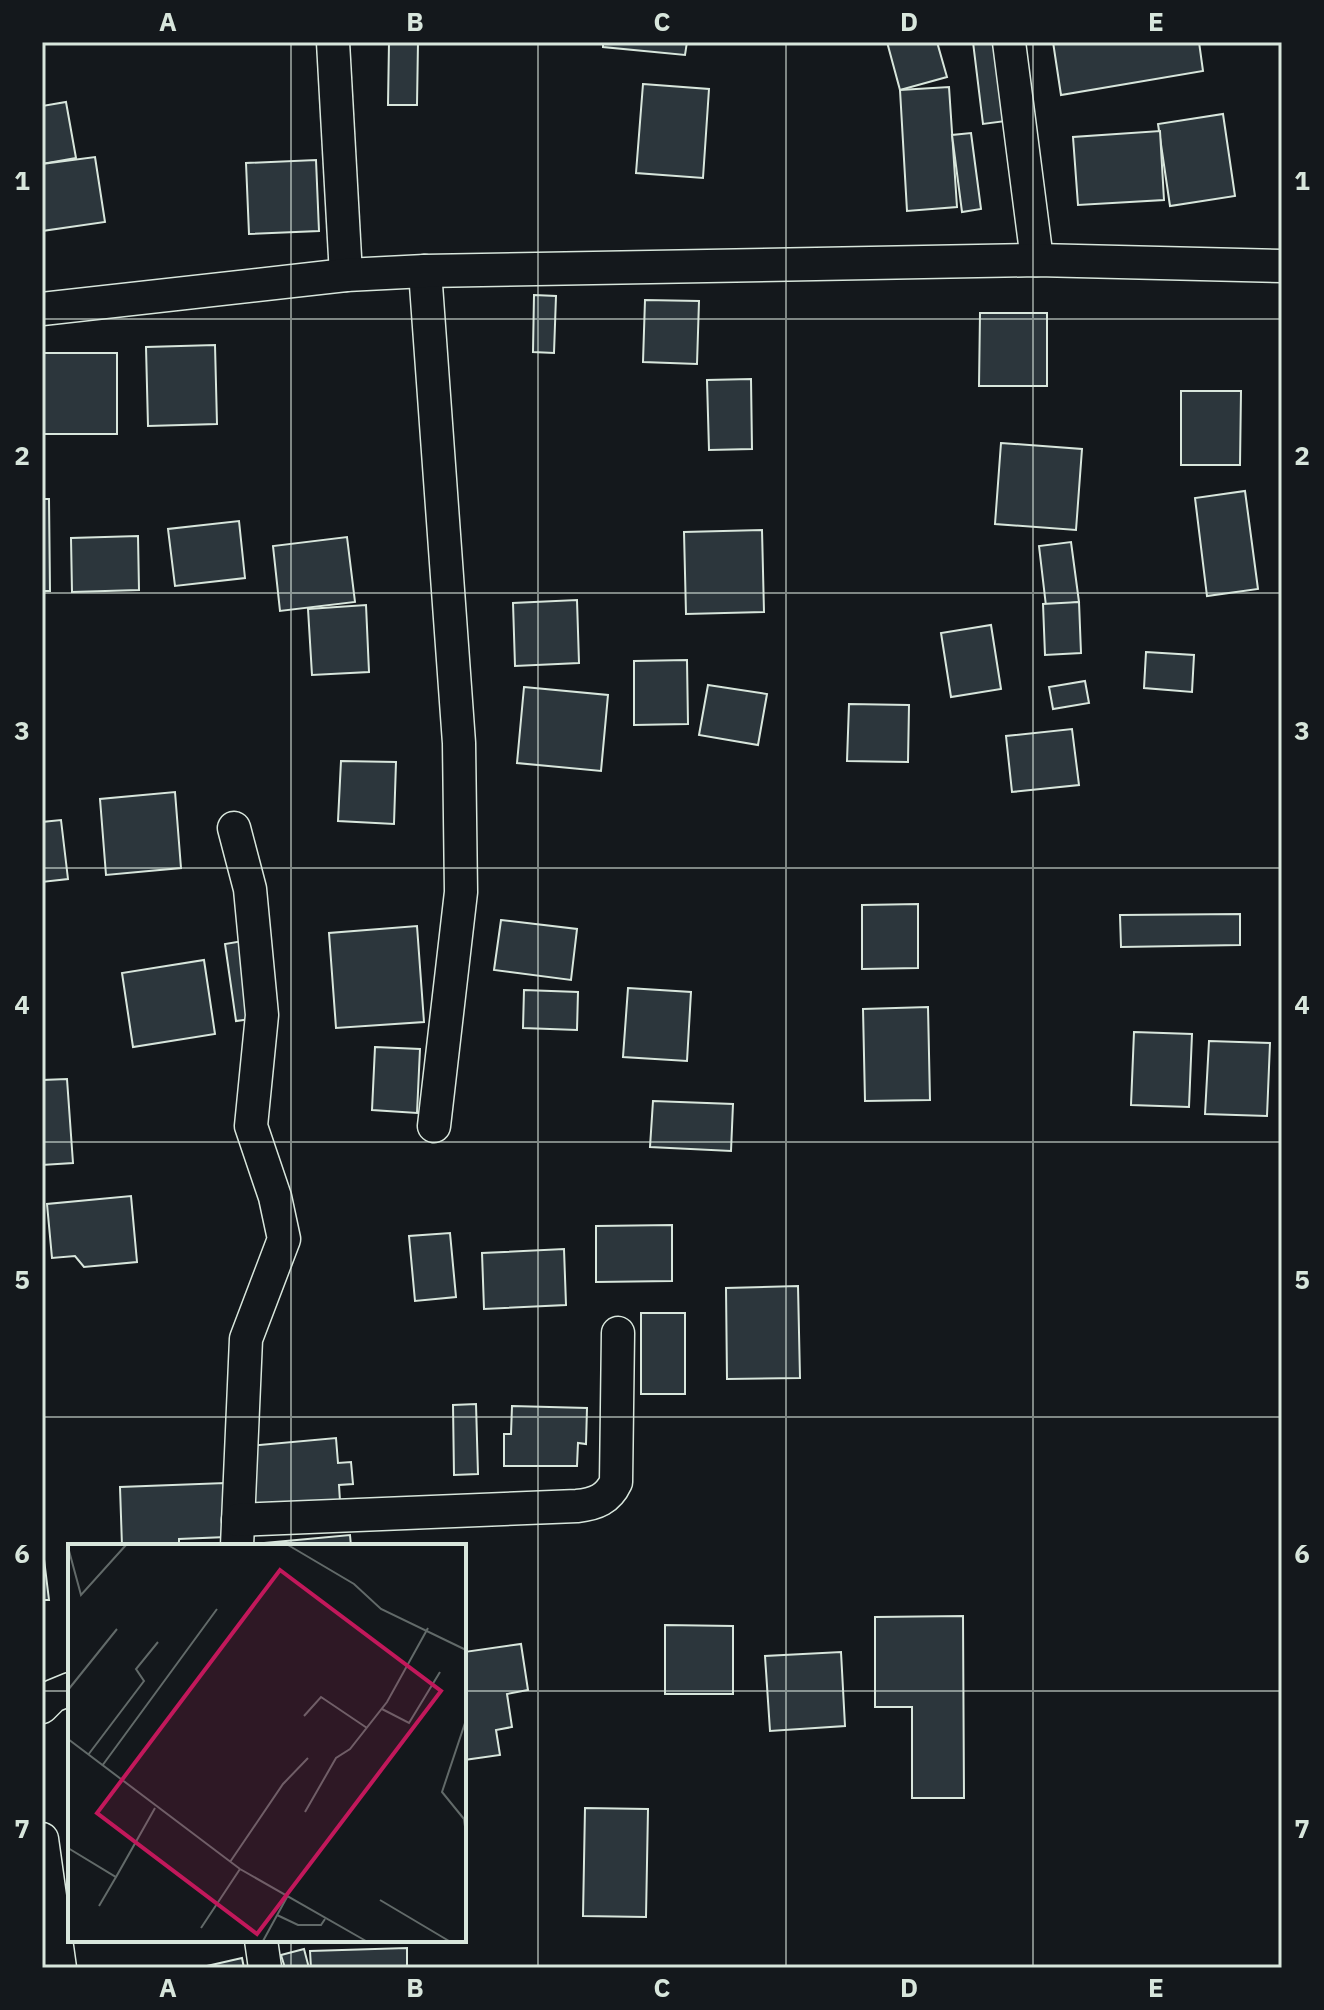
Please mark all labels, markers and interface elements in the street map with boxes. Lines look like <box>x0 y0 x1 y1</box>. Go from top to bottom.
text: A <box>159 4 177 38</box>
text: B <box>406 4 424 38</box>
text: C <box>654 4 671 38</box>
text: D <box>900 4 918 38</box>
text: E <box>1148 4 1164 38</box>
text: 1 <box>14 163 30 197</box>
text: 1 <box>1294 163 1310 197</box>
text: 2 <box>14 438 30 472</box>
text: 2 <box>1294 438 1310 472</box>
text: 3 <box>14 713 30 747</box>
text: 3 <box>1294 713 1310 747</box>
text: 4 <box>14 987 30 1021</box>
text: 4 <box>1294 987 1310 1021</box>
text: 5 <box>14 1262 30 1296</box>
text: 5 <box>1294 1262 1310 1296</box>
text: 6 <box>14 1536 30 1570</box>
text: 6 <box>1294 1536 1310 1570</box>
inset map <box>68 1544 466 1942</box>
text: 7 <box>14 1811 30 1845</box>
text: 7 <box>1294 1811 1310 1845</box>
text: A <box>159 1970 177 2004</box>
text: B <box>406 1970 424 2004</box>
text: C <box>654 1970 671 2004</box>
text: D <box>900 1970 918 2004</box>
text: E <box>1148 1970 1164 2004</box>

